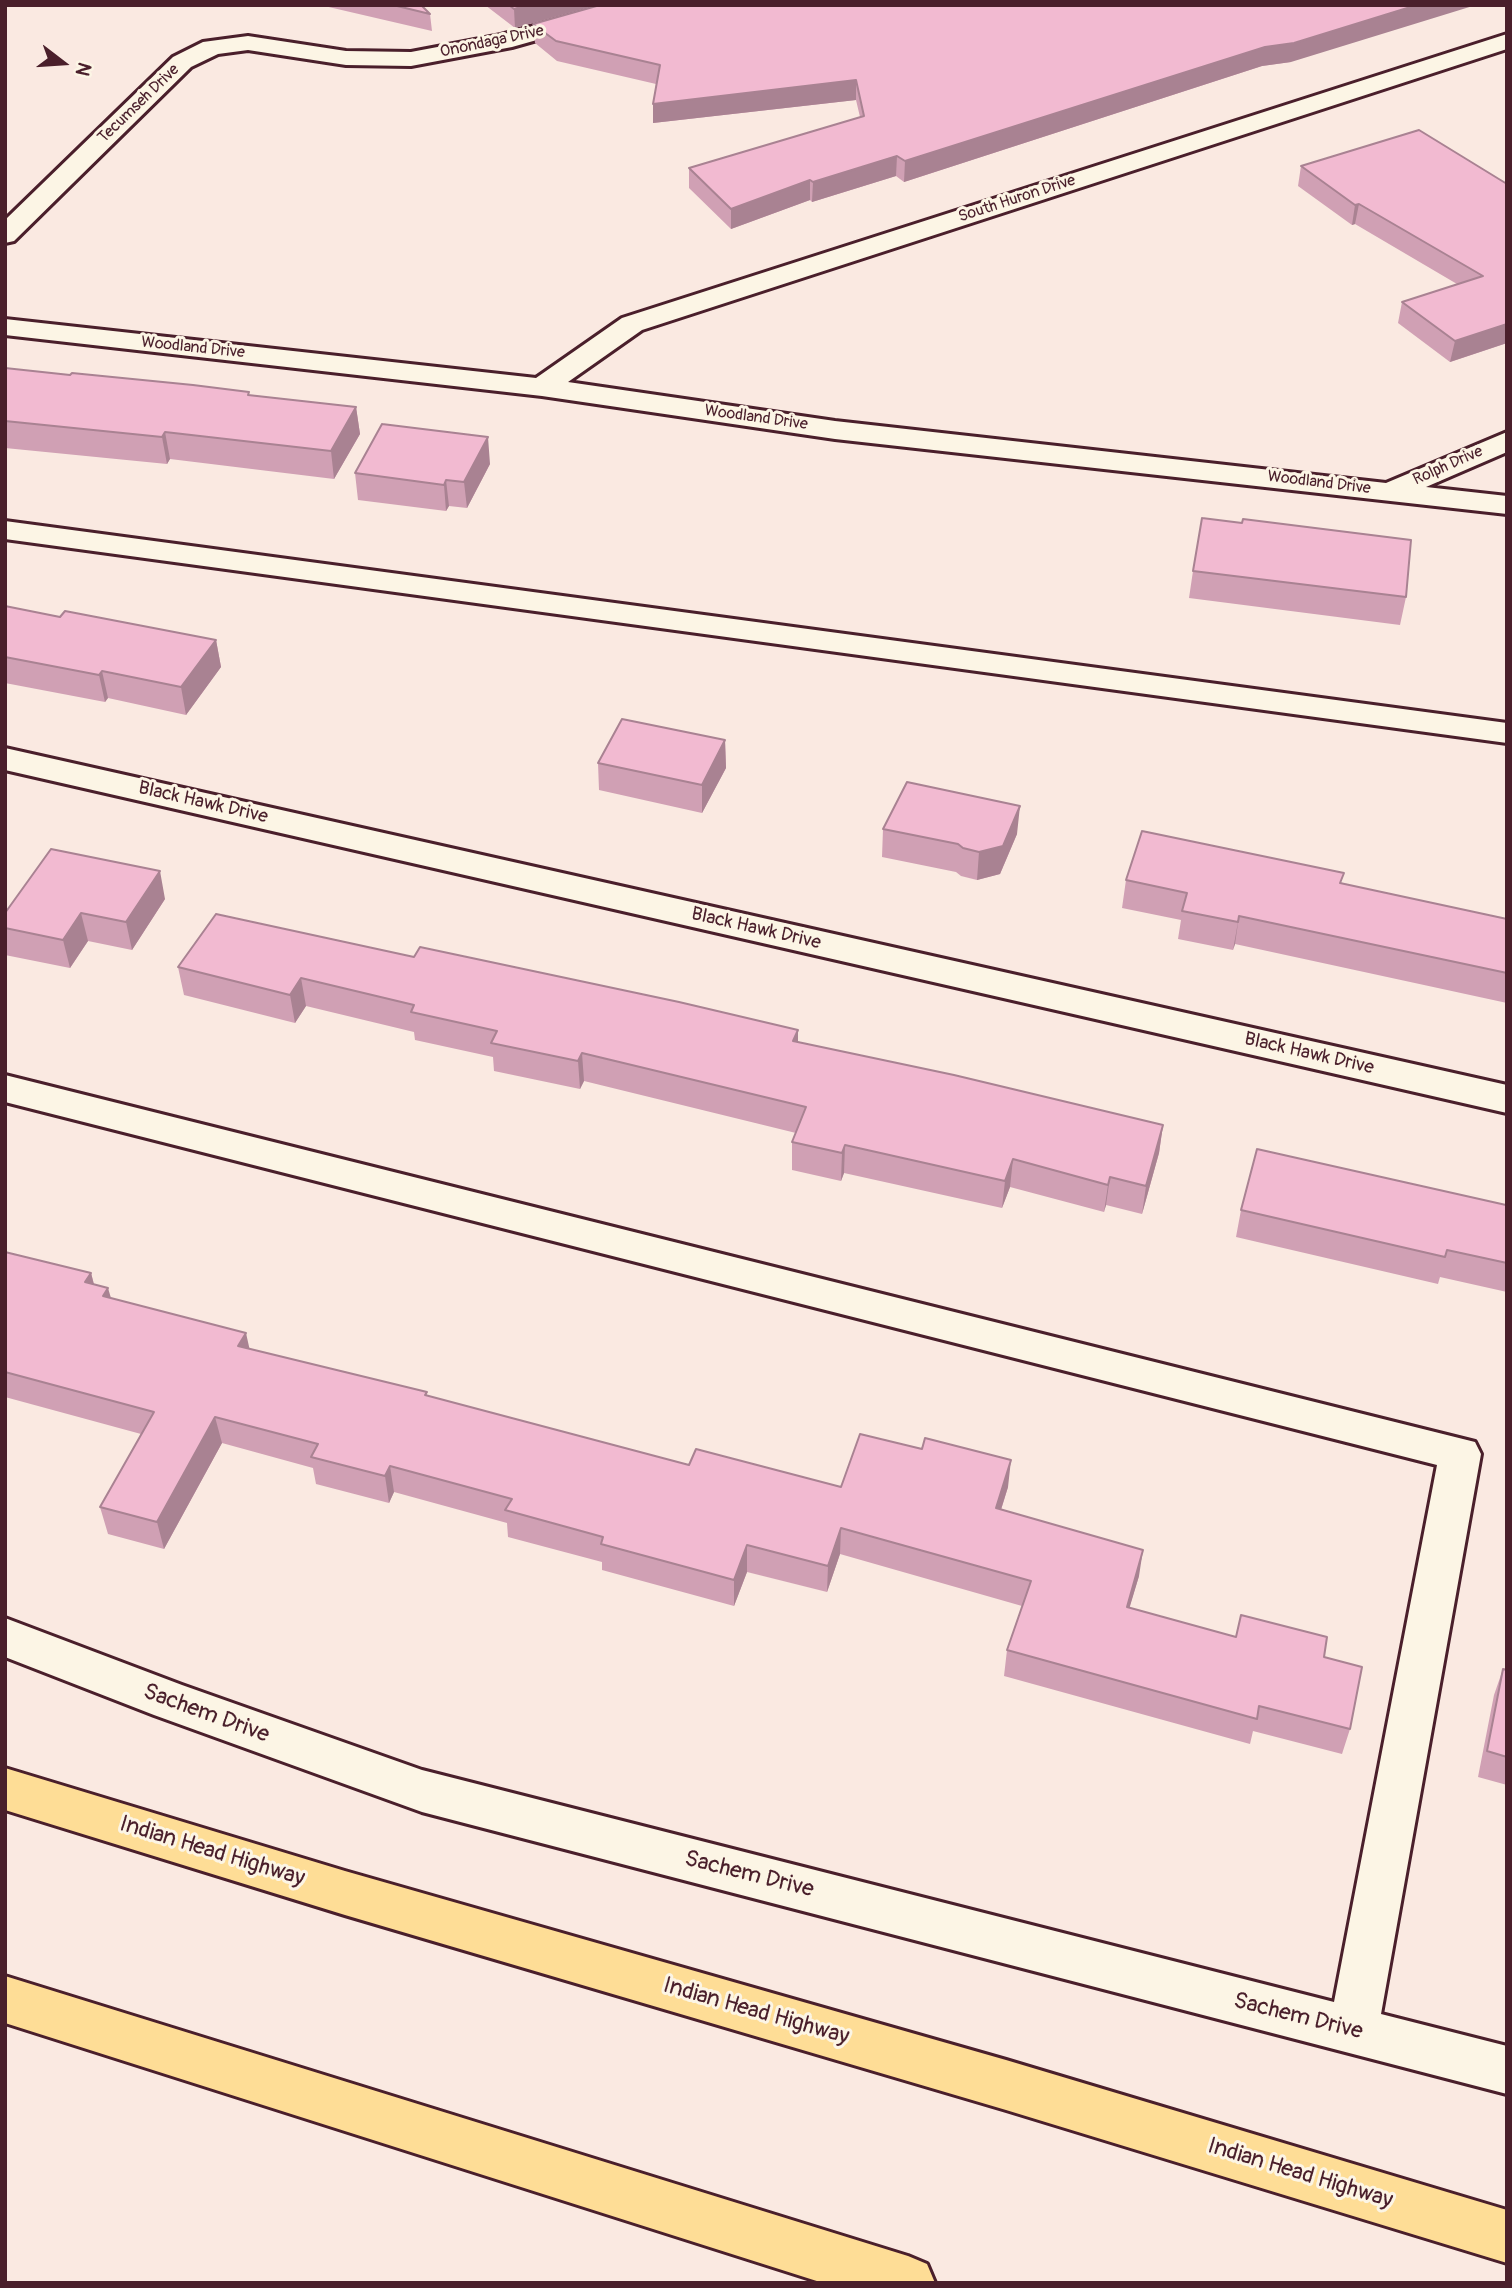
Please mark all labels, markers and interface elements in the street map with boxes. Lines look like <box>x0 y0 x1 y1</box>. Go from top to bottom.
street label: Onondaga Drive <box>438 22 546 62</box>
north arrow <box>28 28 98 98</box>
text: N <box>70 59 96 79</box>
street label: Tecumseh Drive <box>94 60 184 148</box>
street label: South Huron Drive <box>956 171 1078 227</box>
street label: Woodland Drive <box>140 333 246 363</box>
street label: Woodland Drive <box>703 401 809 435</box>
street label: Rolph Drive <box>1410 442 1486 490</box>
street label: Woodland Drive <box>1266 467 1372 499</box>
street label: Black Hawk Drive <box>136 777 270 829</box>
street label: Black Hawk Drive <box>689 903 823 955</box>
street label: Black Hawk Drive <box>1242 1028 1376 1080</box>
street label: Sachem Drive <box>139 1678 273 1750</box>
street label: Indian Head Highway <box>116 1811 308 1893</box>
street label: Sachem Drive <box>682 1846 816 1904</box>
street label: Indian Head Highway <box>660 1972 852 2052</box>
street label: Sachem Drive <box>1231 1988 1365 2046</box>
street label: Indian Head Highway <box>1204 2133 1396 2215</box>

